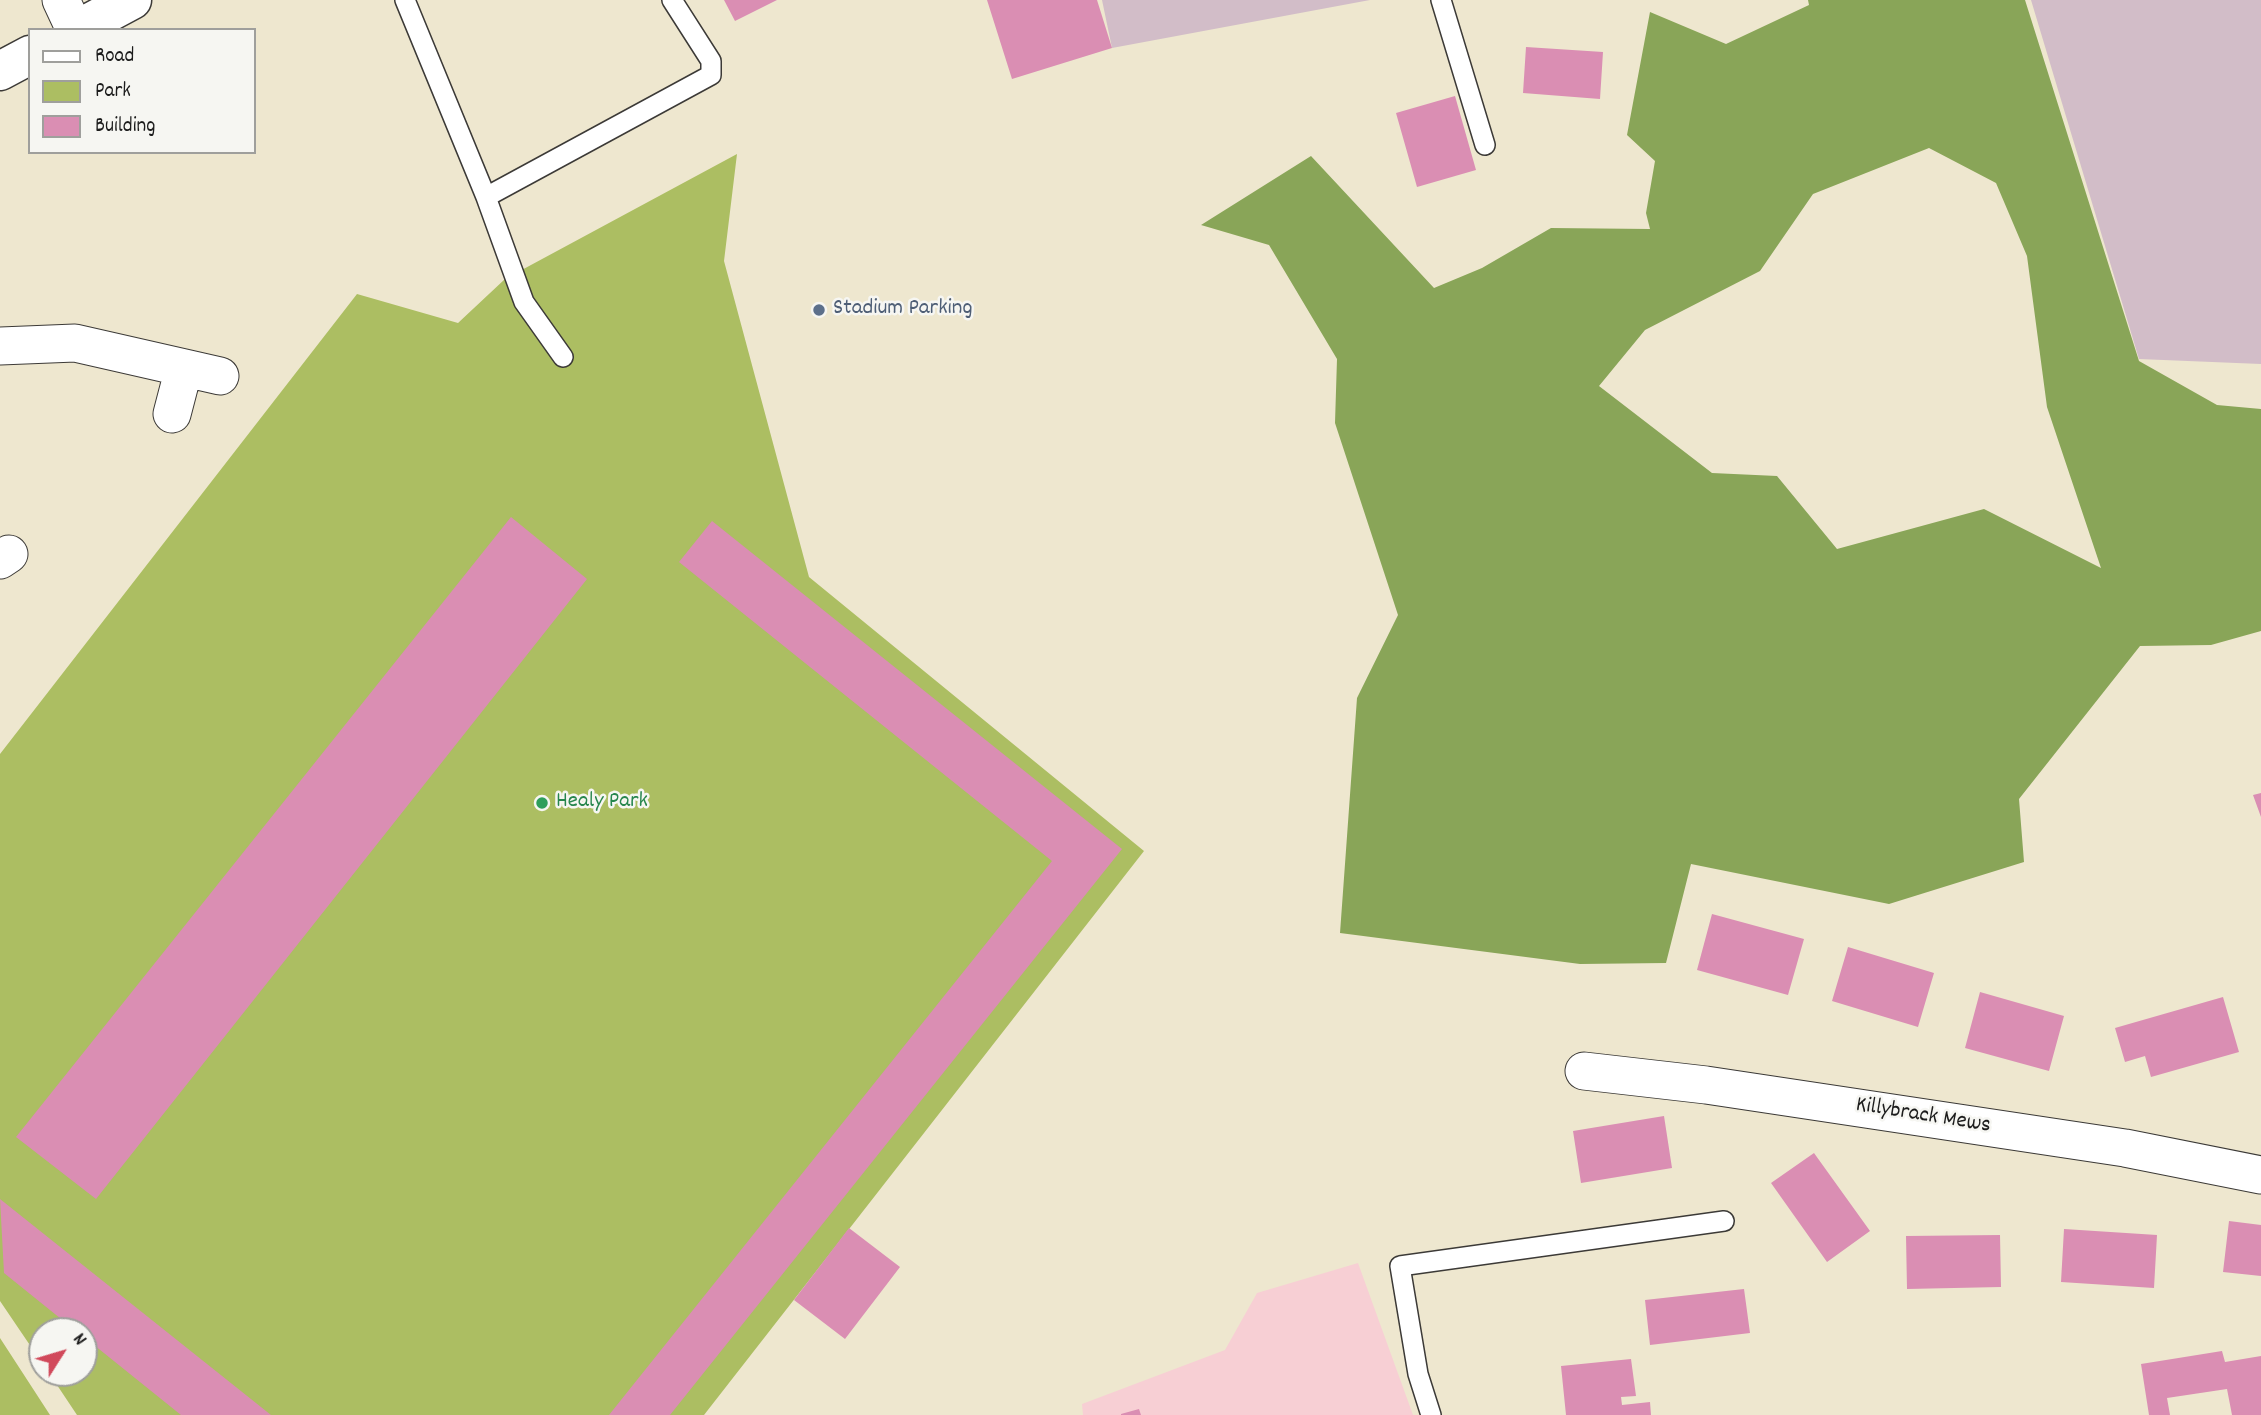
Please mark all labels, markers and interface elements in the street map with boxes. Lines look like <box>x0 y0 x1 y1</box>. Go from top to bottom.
legend <box>28 28 256 154</box>
text: Road <box>95 42 134 72</box>
text: Park <box>95 77 131 107</box>
text: Building <box>95 112 155 142</box>
place label: Stadium Parking <box>833 296 972 324</box>
marker: Stadium Parking <box>811 302 827 318</box>
place label: Healy Park <box>556 789 648 817</box>
marker: Healy Park <box>534 795 550 811</box>
street label: Killybrack Mews <box>1853 1093 1993 1141</box>
north arrow <box>28 1317 98 1387</box>
text: N <box>65 1328 92 1352</box>

